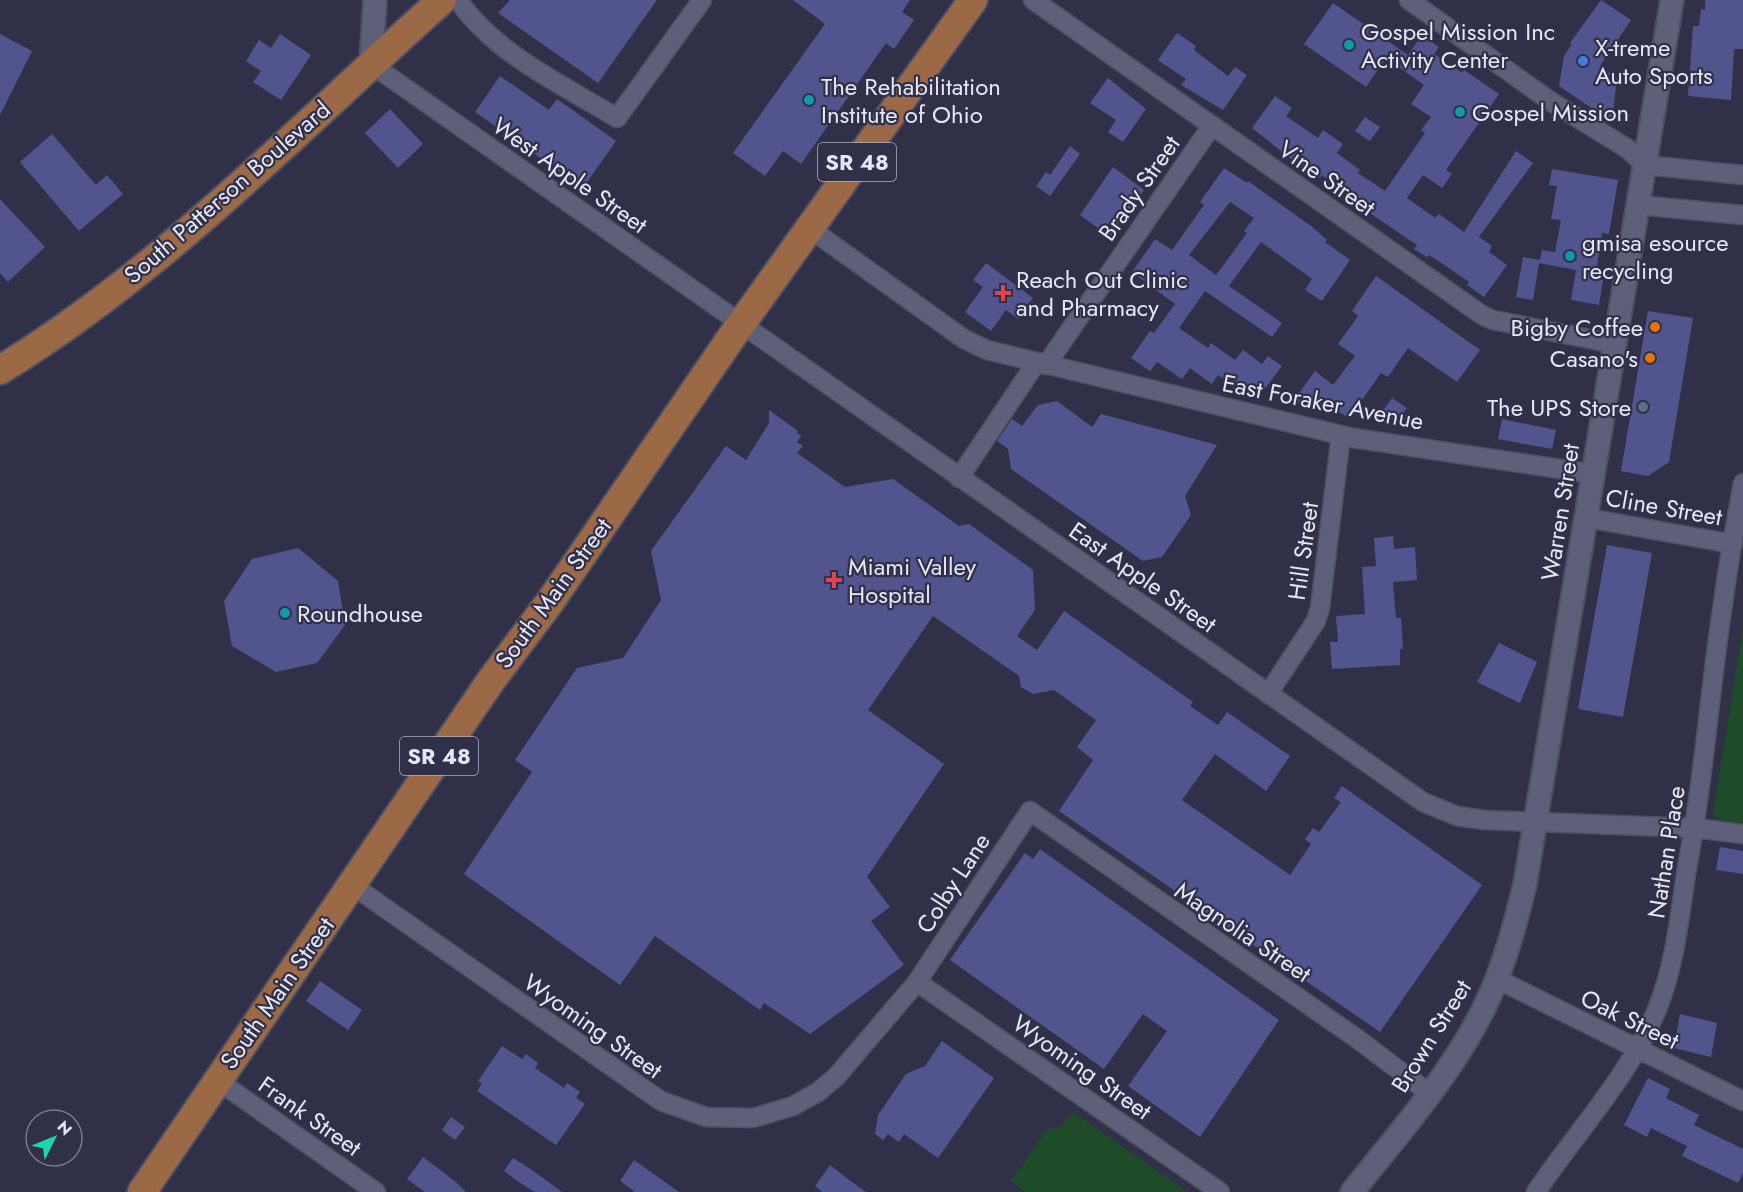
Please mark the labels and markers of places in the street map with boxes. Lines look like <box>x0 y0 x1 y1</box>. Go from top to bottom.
place label: Gospel Mission Inc Activity Center <box>1361 14 1555 77</box>
place label: X-treme Auto Sports <box>1595 30 1713 93</box>
marker: Gospel Mission Inc Activity Center <box>1342 38 1356 52</box>
marker: X-treme Auto Sports <box>1576 54 1590 68</box>
place label: The Rehabilitation Institute of Ohio <box>821 69 1001 132</box>
marker: The Rehabilitation Institute of Ohio <box>802 93 816 107</box>
place label: Gospel Mission <box>1472 95 1629 130</box>
marker: Gospel Mission <box>1453 105 1467 119</box>
place label: gmisa esource recycling <box>1582 225 1729 288</box>
marker: gmisa esource recycling <box>1563 249 1577 263</box>
place label: Reach Out Clinic and Pharmacy <box>1016 262 1188 325</box>
marker: Reach Out Clinic and Pharmacy <box>994 284 1012 302</box>
place label: Bigby Coffee <box>1511 310 1643 345</box>
marker: Bigby Coffee <box>1648 320 1662 334</box>
place label: Casano's <box>1550 341 1638 376</box>
marker: Casano's <box>1643 351 1657 365</box>
place label: The UPS Store <box>1487 390 1631 425</box>
marker: The UPS Store <box>1636 400 1650 414</box>
place label: Miami Valley Hospital <box>848 549 976 612</box>
marker: Miami Valley Hospital <box>825 571 843 589</box>
place label: Roundhouse <box>297 596 423 631</box>
marker: Roundhouse <box>278 606 292 620</box>

